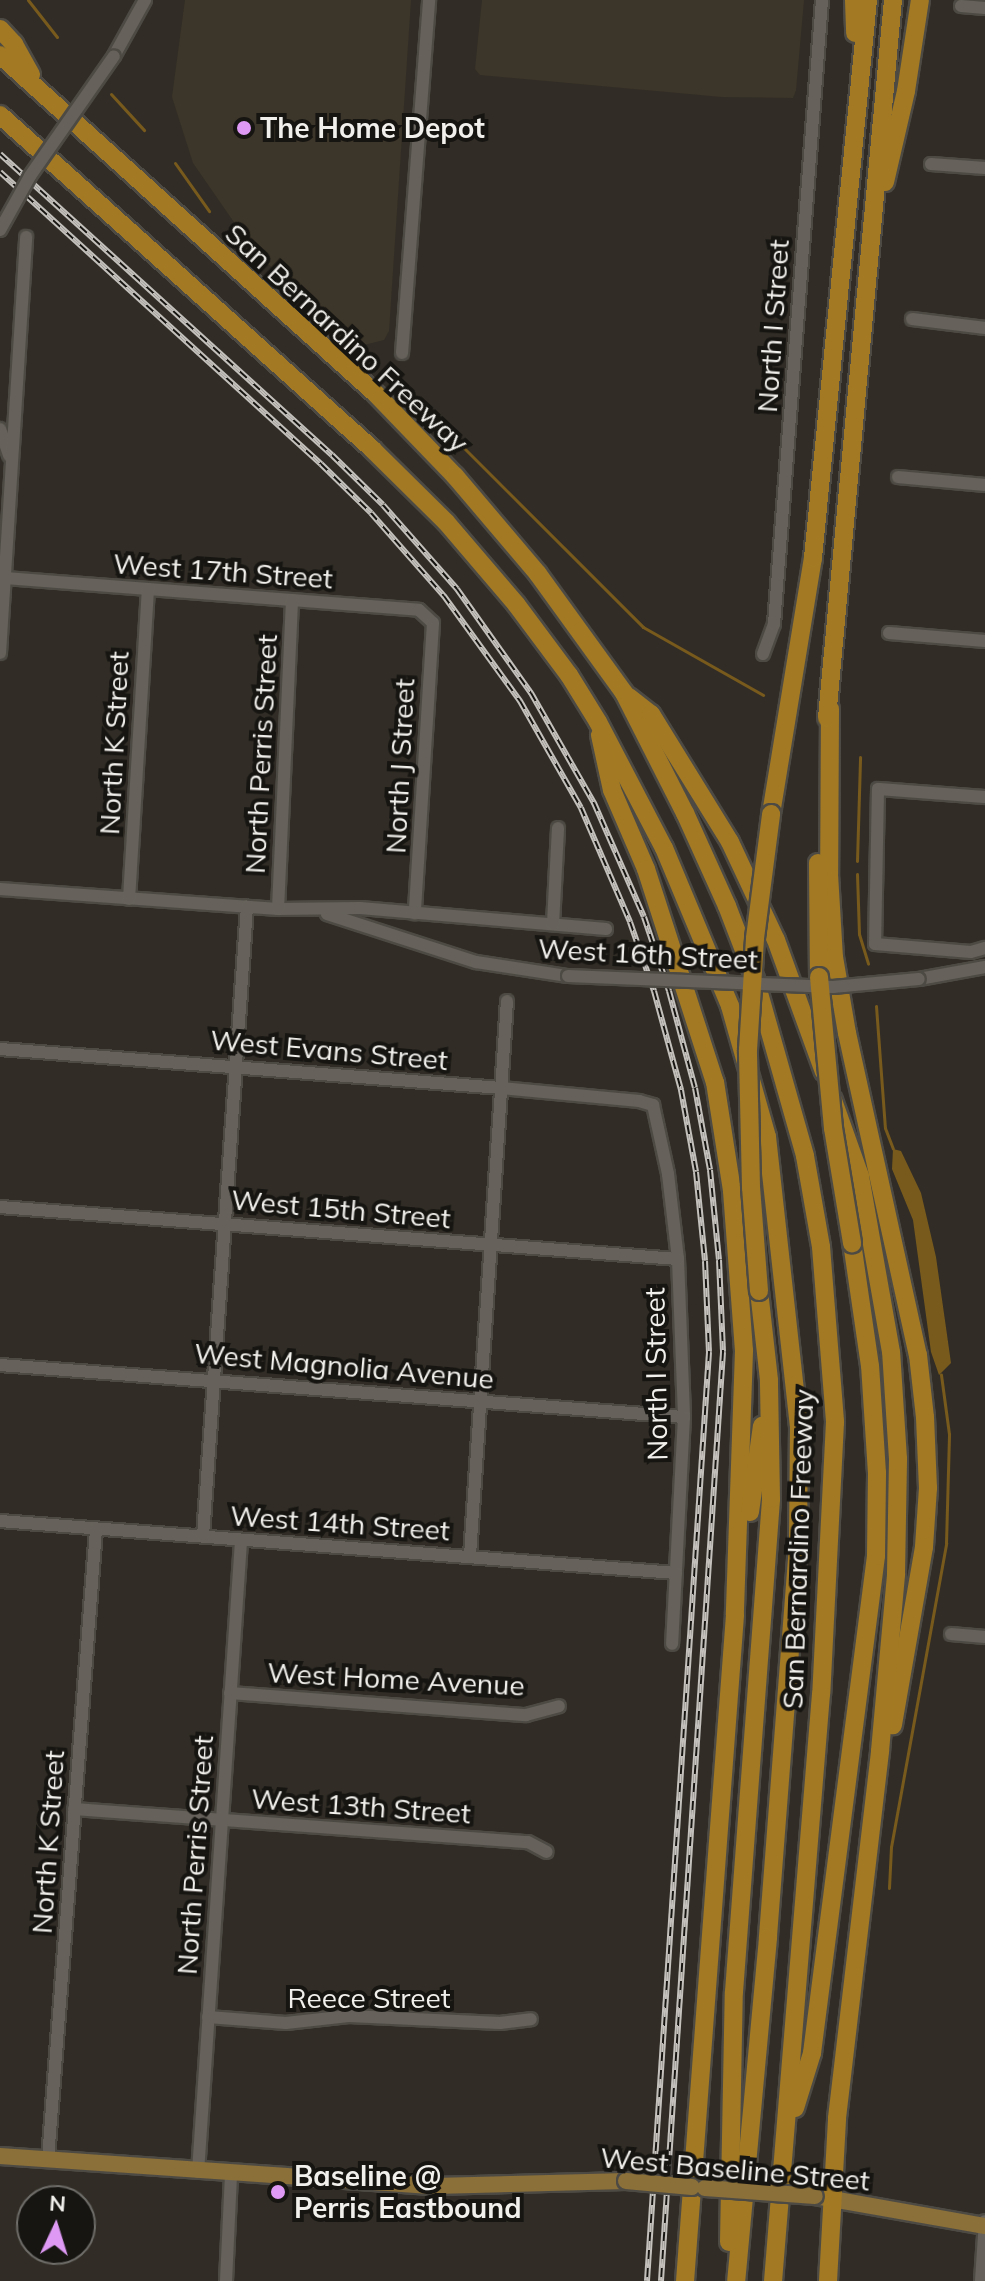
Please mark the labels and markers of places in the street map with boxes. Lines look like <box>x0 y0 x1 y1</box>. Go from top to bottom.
place label: The Home Depot <box>260 111 485 145</box>
marker: The Home Depot <box>235 119 253 137</box>
place label: Baseline @ Perris Eastbound <box>294 2159 522 2225</box>
marker: Baseline @ Perris Eastbound <box>269 2183 287 2201</box>

